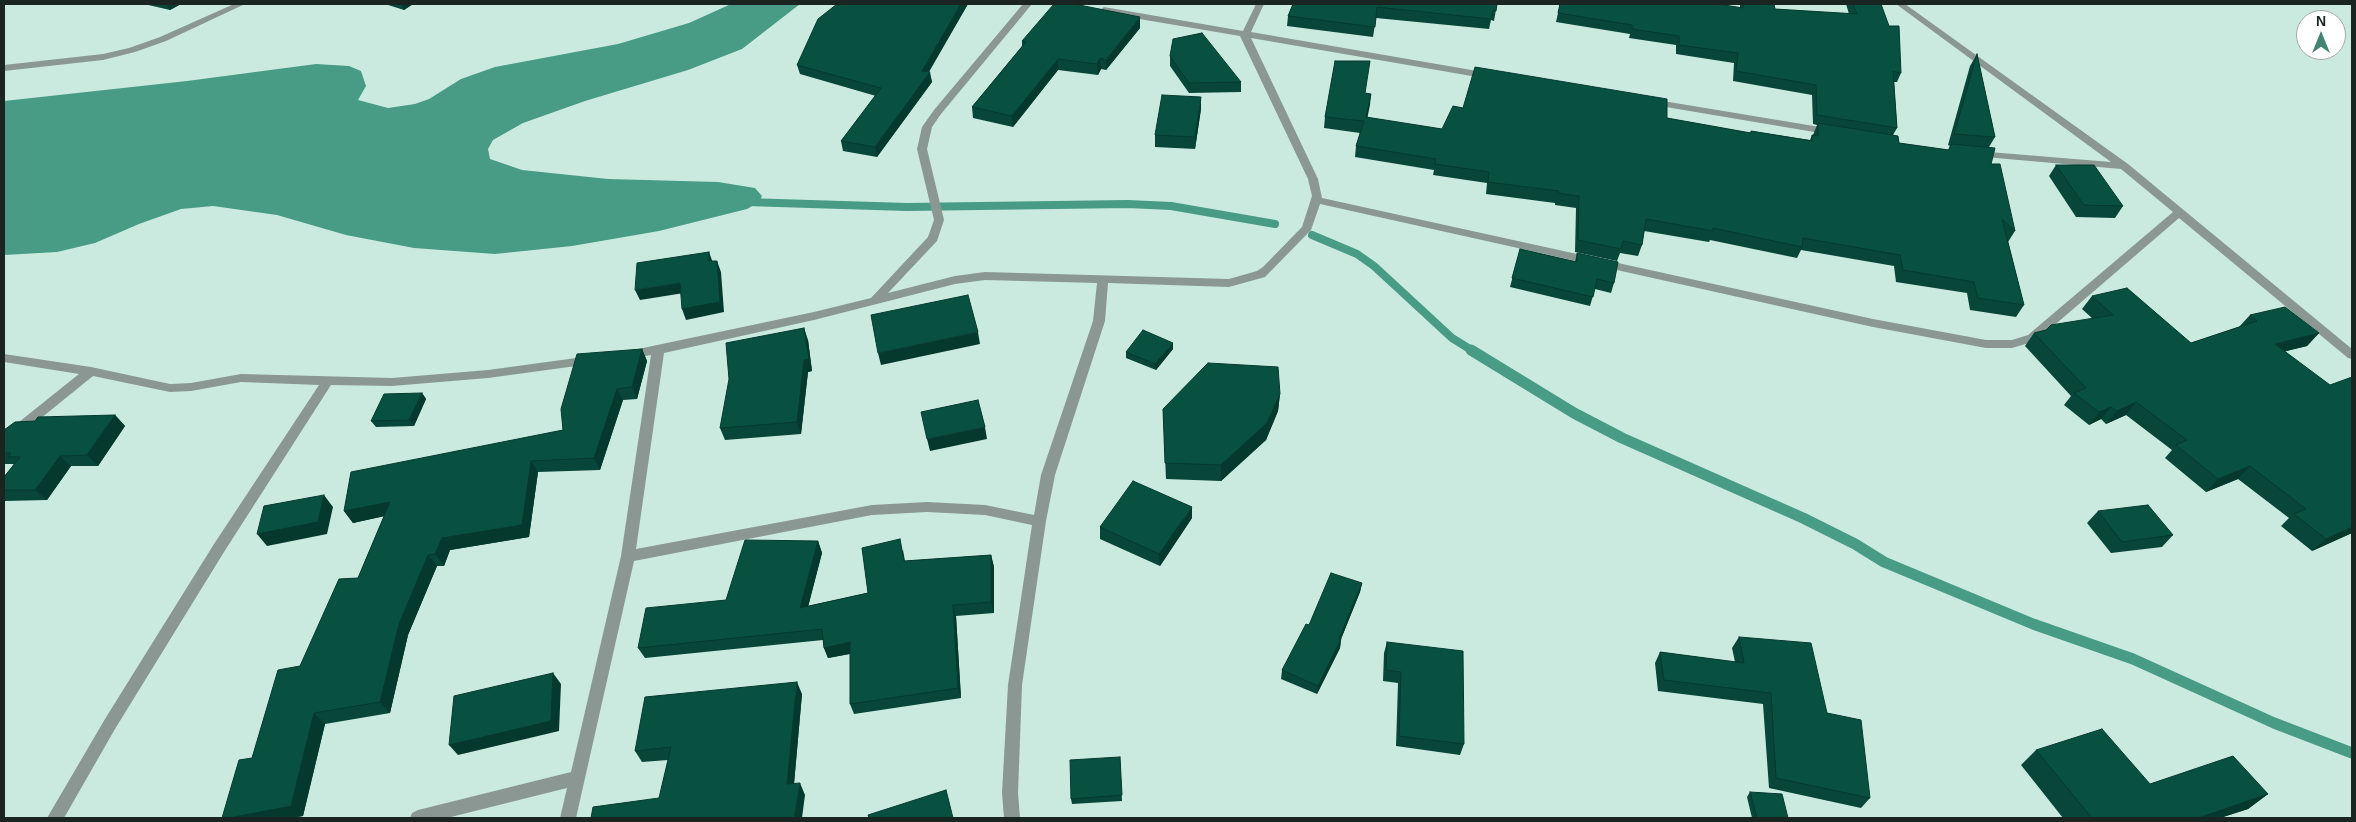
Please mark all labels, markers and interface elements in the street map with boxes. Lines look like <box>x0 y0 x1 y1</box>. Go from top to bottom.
north arrow <box>2296 10 2346 60</box>
text: N <box>2316 13 2326 29</box>

